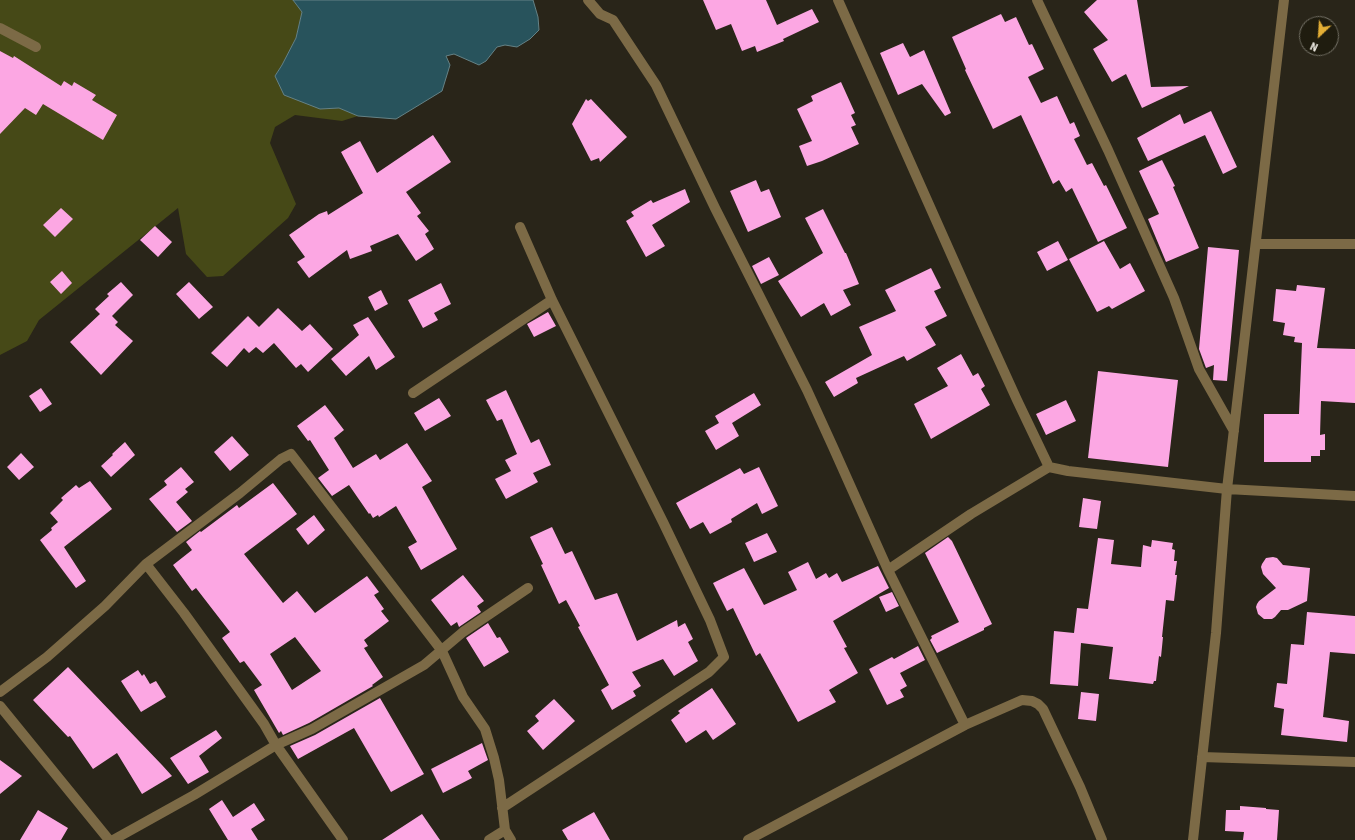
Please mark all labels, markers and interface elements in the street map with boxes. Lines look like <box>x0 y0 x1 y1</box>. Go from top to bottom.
north arrow <box>1299 16 1339 56</box>
text: N <box>1308 38 1321 55</box>

